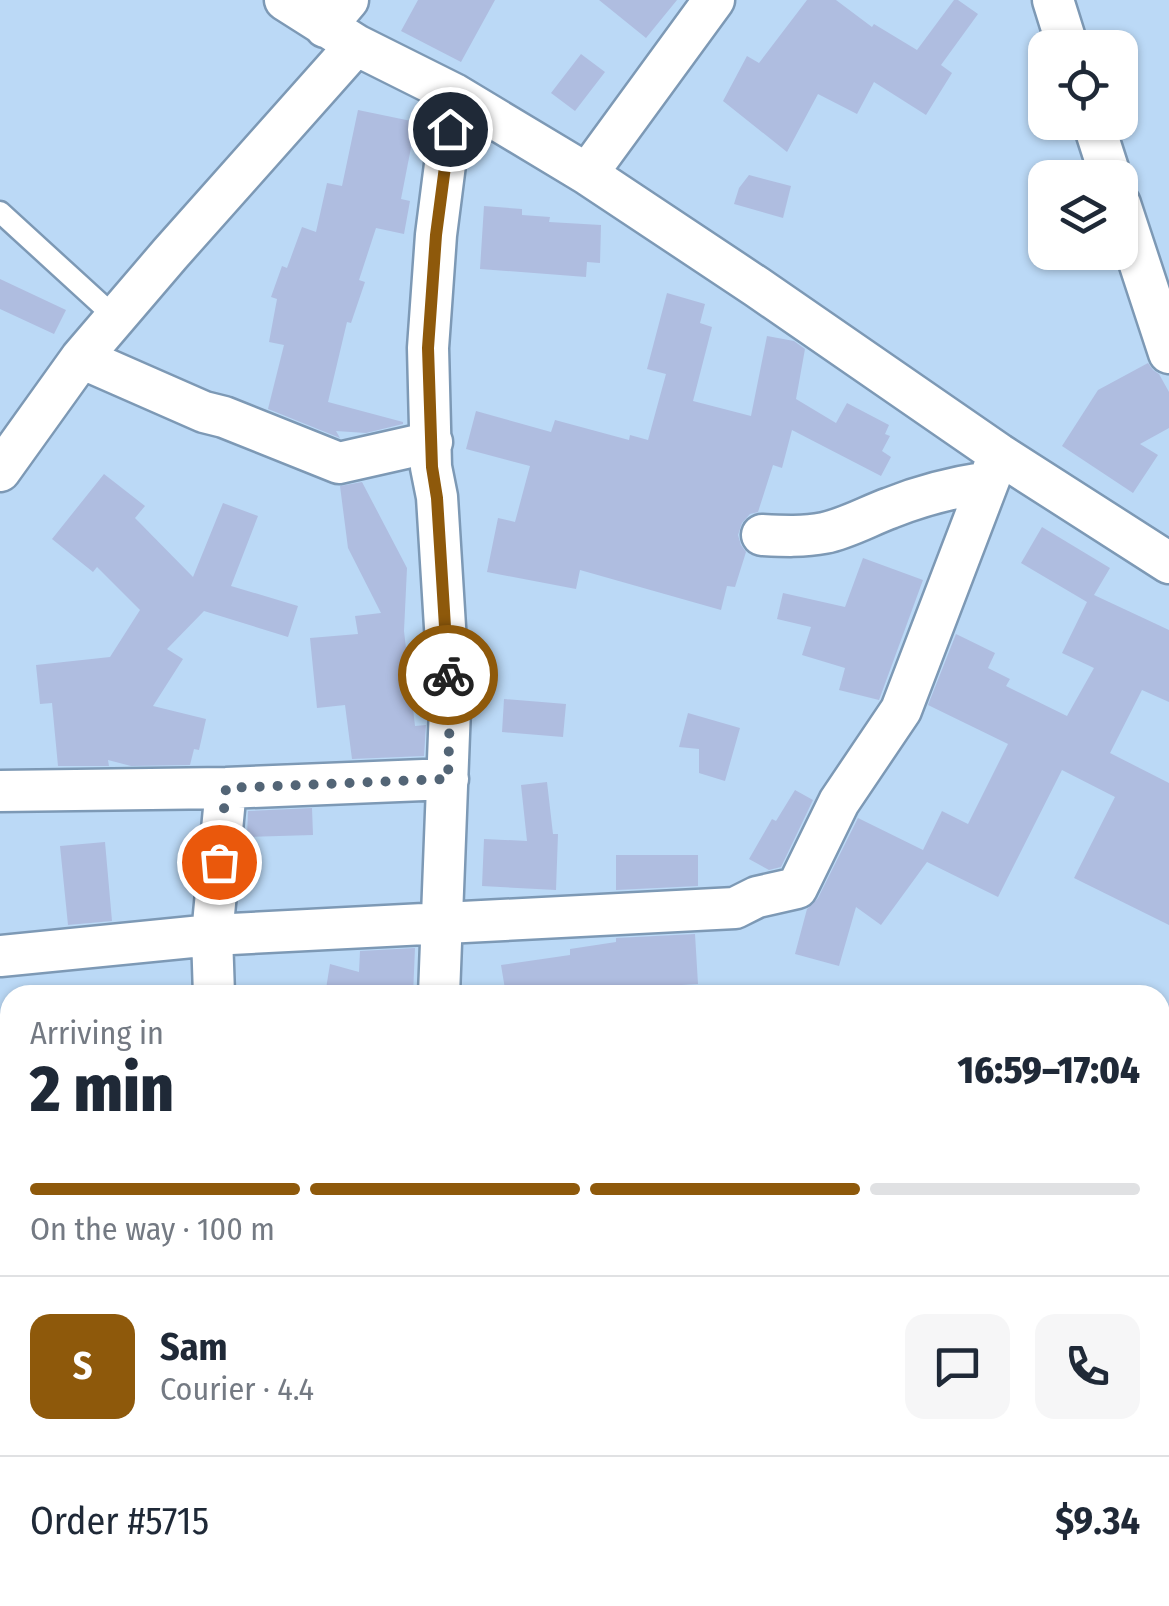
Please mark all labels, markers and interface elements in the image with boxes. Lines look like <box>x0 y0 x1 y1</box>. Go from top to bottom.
map controls <box>1028 30 1138 270</box>
button: locate <box>1028 30 1138 140</box>
pin <box>408 87 493 172</box>
icon: home <box>423 102 478 157</box>
button: layers <box>1028 160 1138 270</box>
courier <box>398 625 498 725</box>
icon: bike <box>421 648 476 703</box>
pin <box>177 820 262 905</box>
icon: bag <box>192 835 247 890</box>
text: Arriving in <box>30 1014 164 1052</box>
text: 16:59–17:04 <box>958 1047 1140 1093</box>
text: 2 min <box>30 1050 174 1128</box>
text: On the way · 100 m <box>30 1210 275 1248</box>
button: chat <box>905 1314 1010 1419</box>
button: phone <box>1035 1314 1140 1419</box>
text: Sam <box>160 1324 228 1370</box>
text: S <box>73 1343 92 1389</box>
text: Courier · 4.4 <box>160 1370 314 1408</box>
text: Order #5715 <box>30 1498 209 1544</box>
text: $9.34 <box>1055 1498 1140 1544</box>

